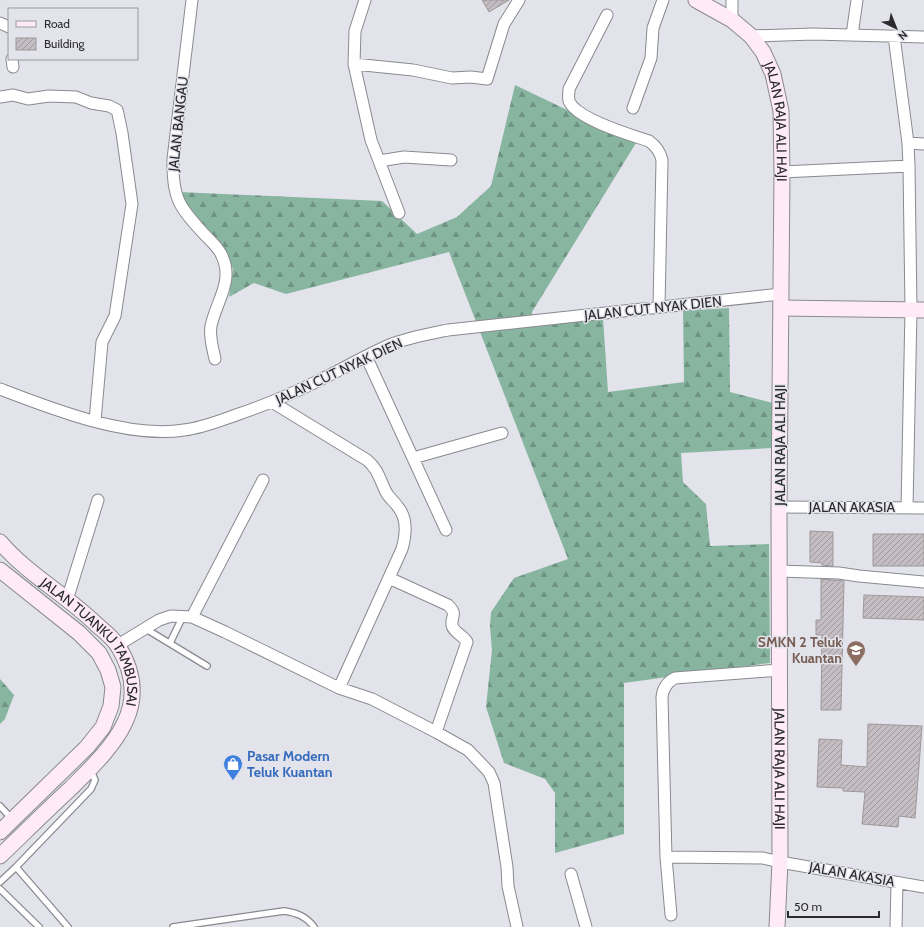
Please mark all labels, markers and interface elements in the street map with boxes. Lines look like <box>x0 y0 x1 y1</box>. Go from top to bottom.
legend <box>8 8 138 60</box>
north arrow <box>876 8 916 48</box>
text: Road <box>44 16 70 31</box>
text: N <box>895 28 910 43</box>
text: Building <box>44 36 86 51</box>
street label: JALAN RAJA ALI HAJI <box>759 58 791 182</box>
street label: JALAN BANGAU <box>164 76 192 173</box>
street label: JALAN CUT NYAK DIEN <box>582 292 723 324</box>
street label: JALAN CUT NYAK DIEN <box>272 334 405 409</box>
street label: JALAN RAJA ALI HAJI <box>771 384 789 507</box>
street label: JALAN AKASIA <box>808 498 896 516</box>
street label: JALAN TUANKU TAMBUSAI <box>36 573 141 708</box>
place label: SMKN 2 Teluk Kuantan <box>758 633 842 667</box>
school or university icon: SMKN 2 Teluk Kuantan <box>845 639 867 667</box>
street label: JALAN RAJA ALI HAJI <box>771 707 789 830</box>
place label: Pasar Modern Teluk Kuantan <box>247 747 332 781</box>
shop icon: Pasar Modern Teluk Kuantan <box>222 753 244 781</box>
street label: JALAN AKASIA <box>807 857 896 890</box>
scale bar <box>788 893 879 919</box>
text: 50 m <box>794 899 822 914</box>

